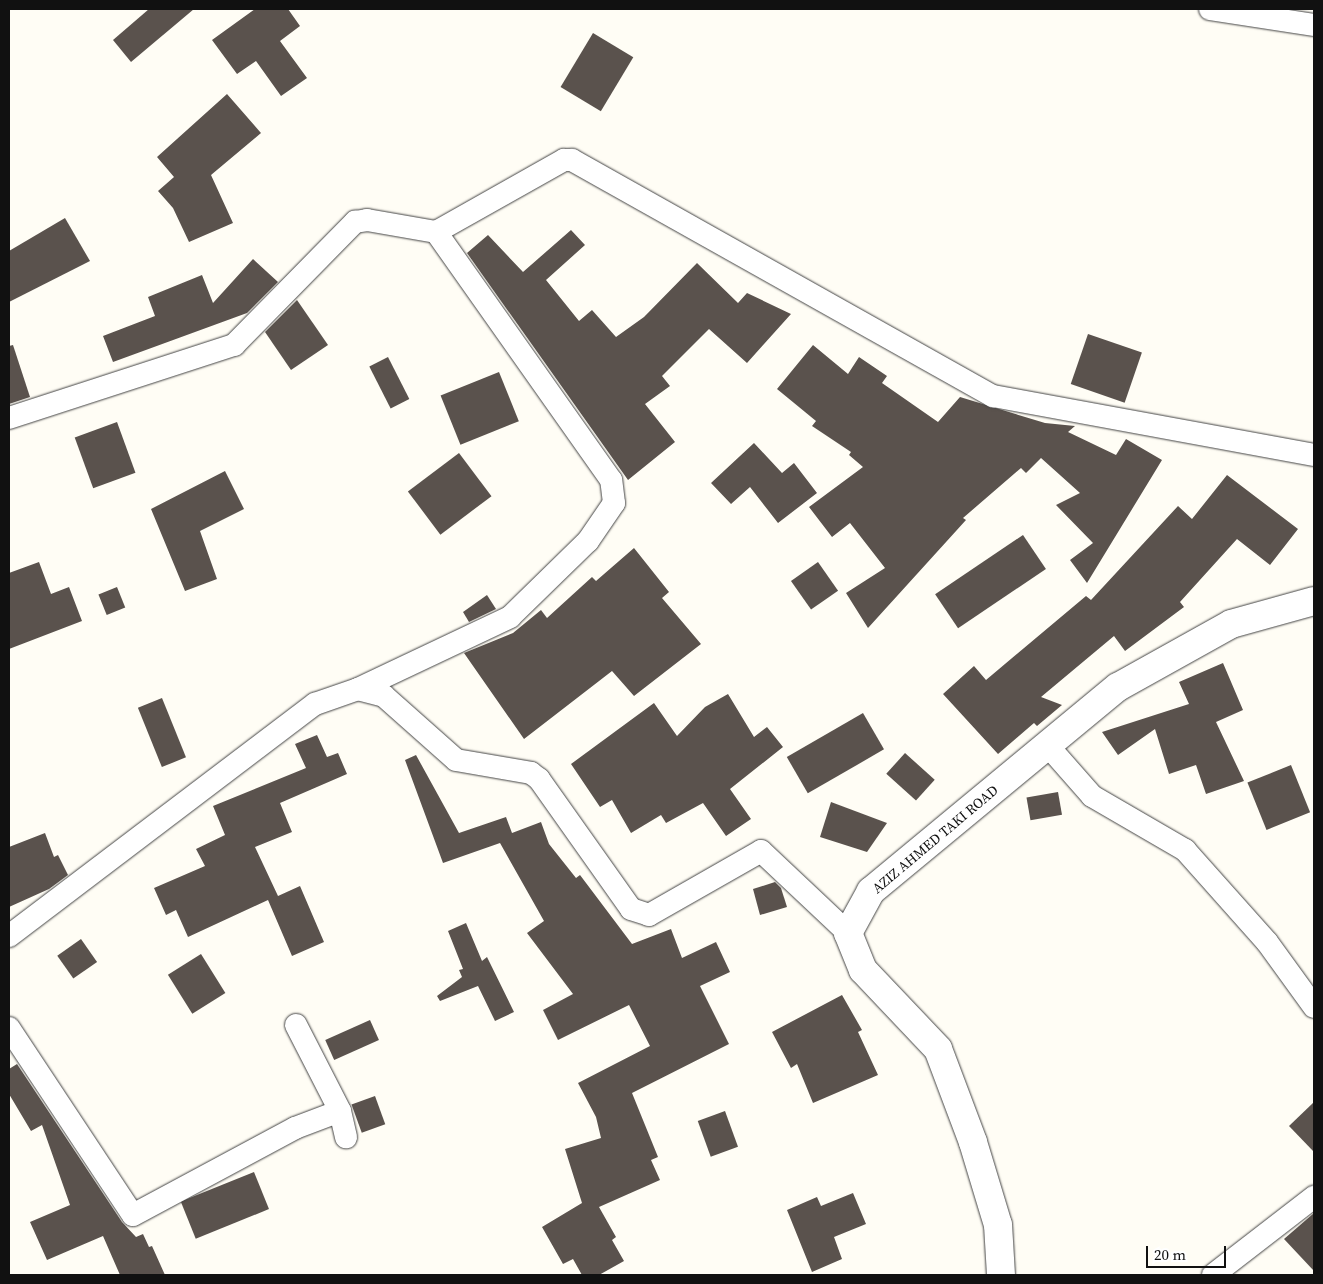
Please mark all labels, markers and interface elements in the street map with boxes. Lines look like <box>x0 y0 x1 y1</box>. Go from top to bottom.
street label: AZIZ AHMED TAKI ROAD <box>869 781 1001 897</box>
scale bar <box>1148 1236 1228 1268</box>
text: 20 m <box>1154 1244 1186 1265</box>

